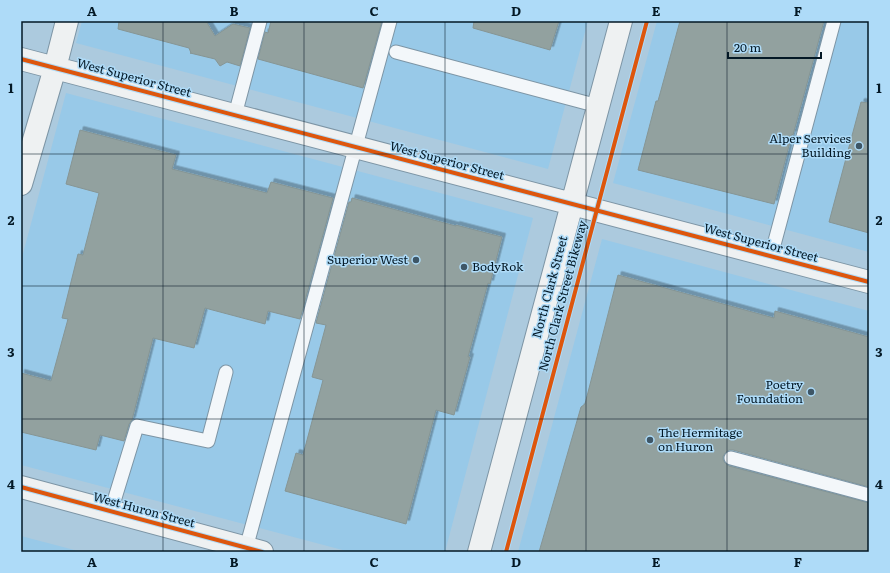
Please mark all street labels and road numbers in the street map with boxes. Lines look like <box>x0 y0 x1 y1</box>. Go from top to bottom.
street label: West Superior Street <box>75 53 194 101</box>
street label: West Superior Street <box>388 136 507 184</box>
street label: North Clark Street Bikeway <box>533 218 591 373</box>
street label: West Superior Street <box>702 218 821 266</box>
street label: North Clark Street <box>527 233 571 340</box>
street label: West Huron Street <box>91 487 198 531</box>

